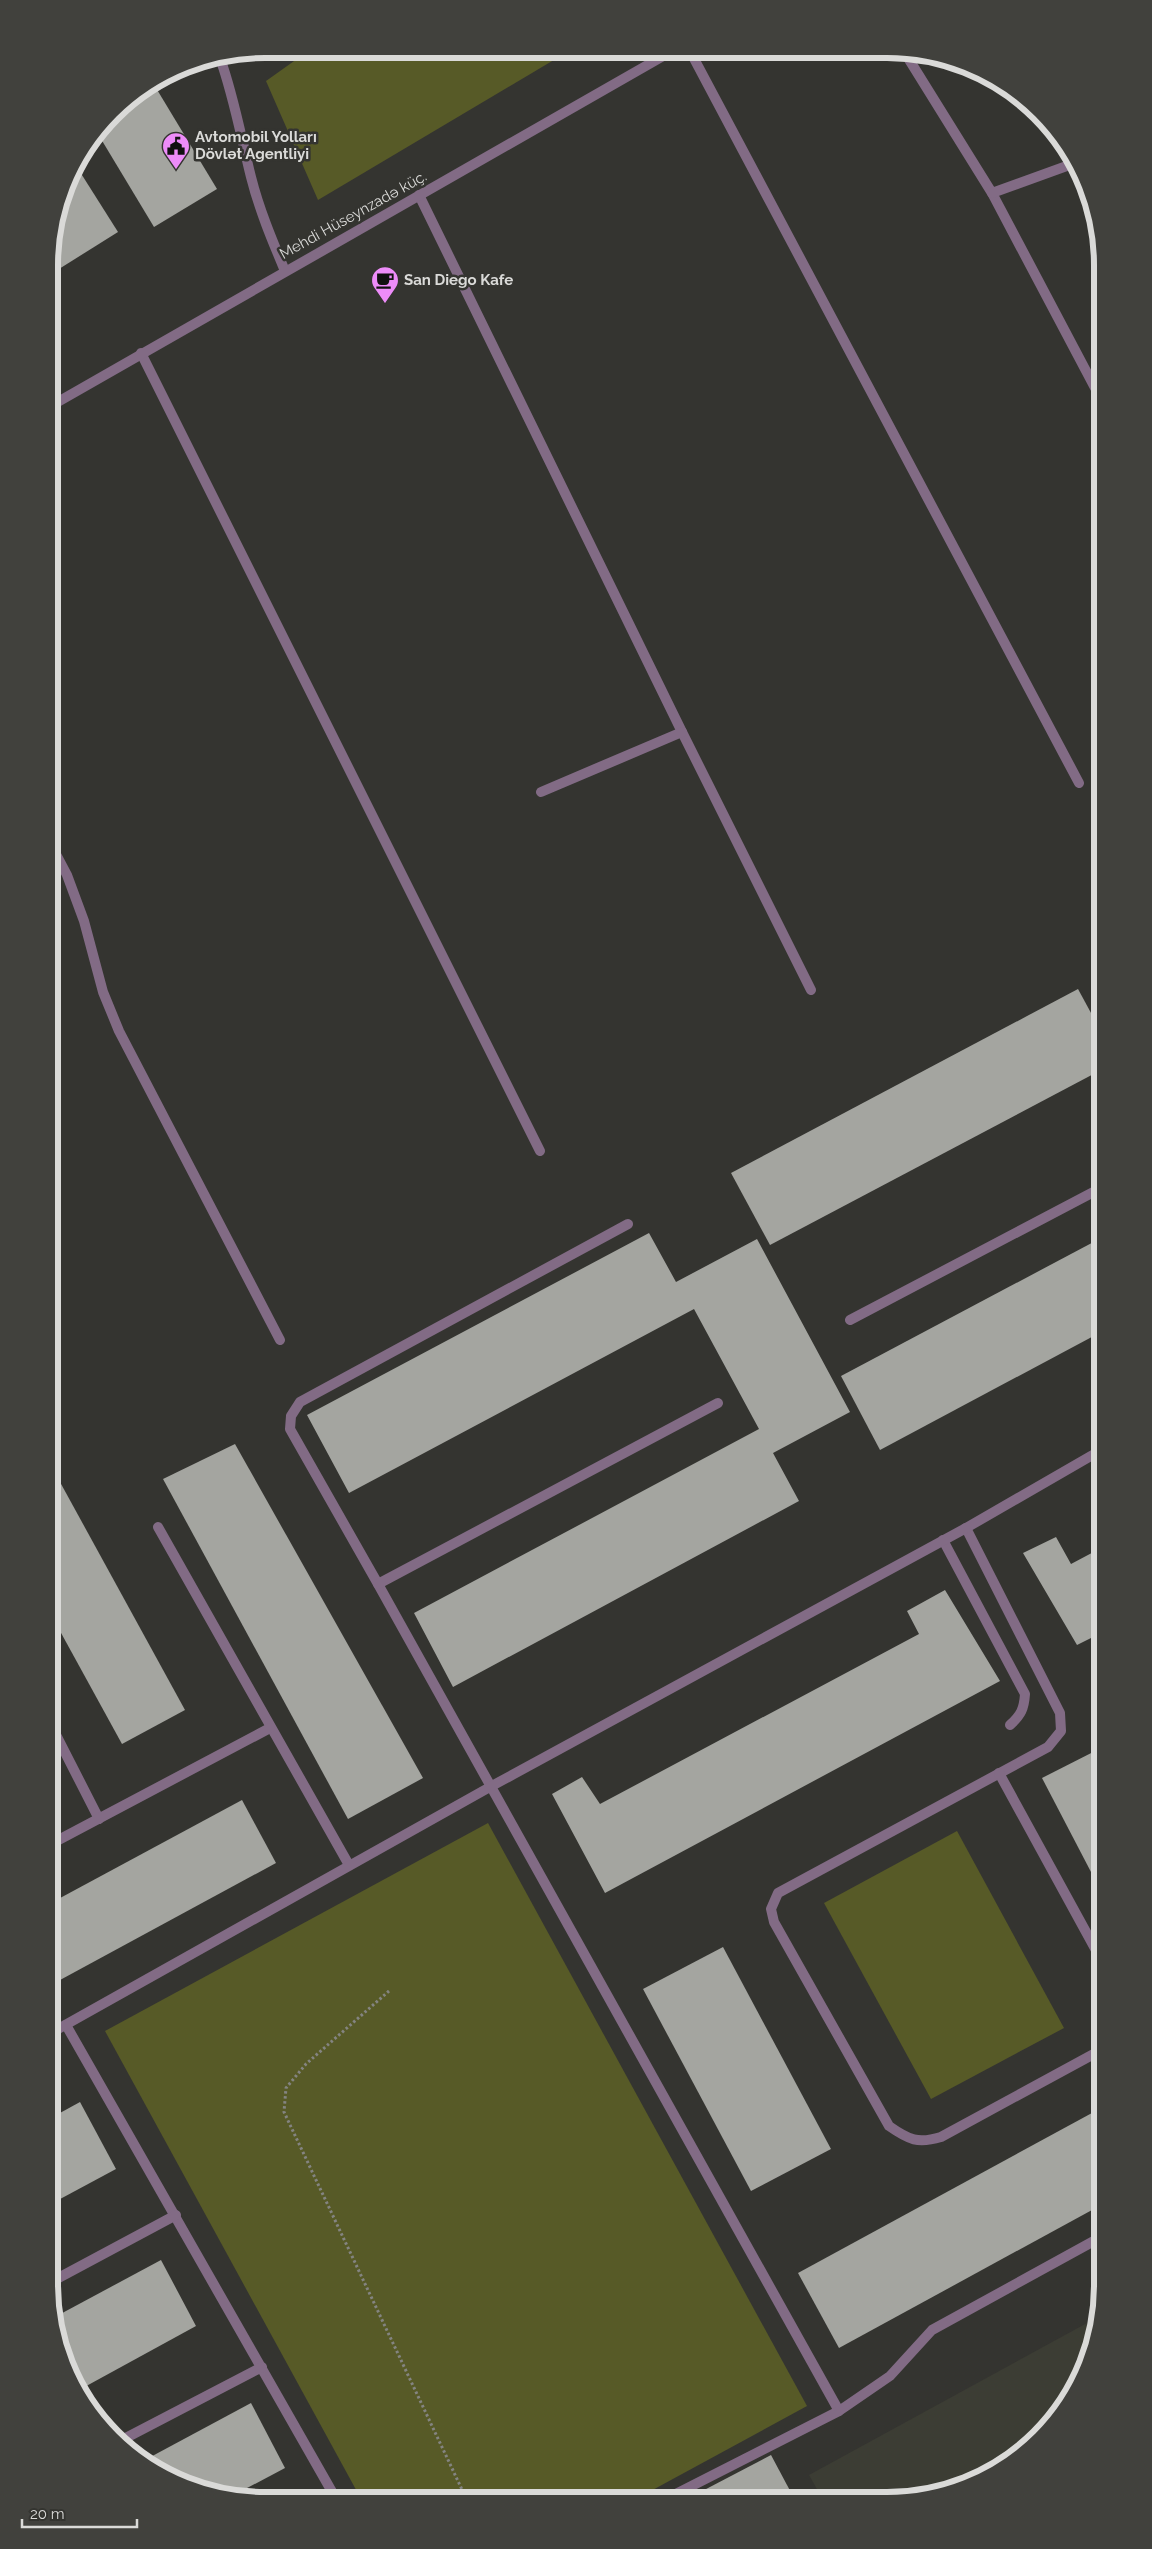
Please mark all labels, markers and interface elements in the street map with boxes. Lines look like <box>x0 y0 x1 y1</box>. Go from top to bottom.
place label: Avtomobil Yolları Dövlət Agentliyi <box>195 128 317 163</box>
public building icon: Avtomobil Yolları Dövlət Agentliyi <box>161 131 191 170</box>
street label: Mehdi Hüseynzadə küç. <box>276 167 430 263</box>
cafe icon: San Diego Kafe <box>370 265 400 304</box>
place label: San Diego Kafe <box>404 271 513 289</box>
scale bar <box>22 2496 138 2528</box>
text: 20 m <box>30 2505 65 2523</box>

